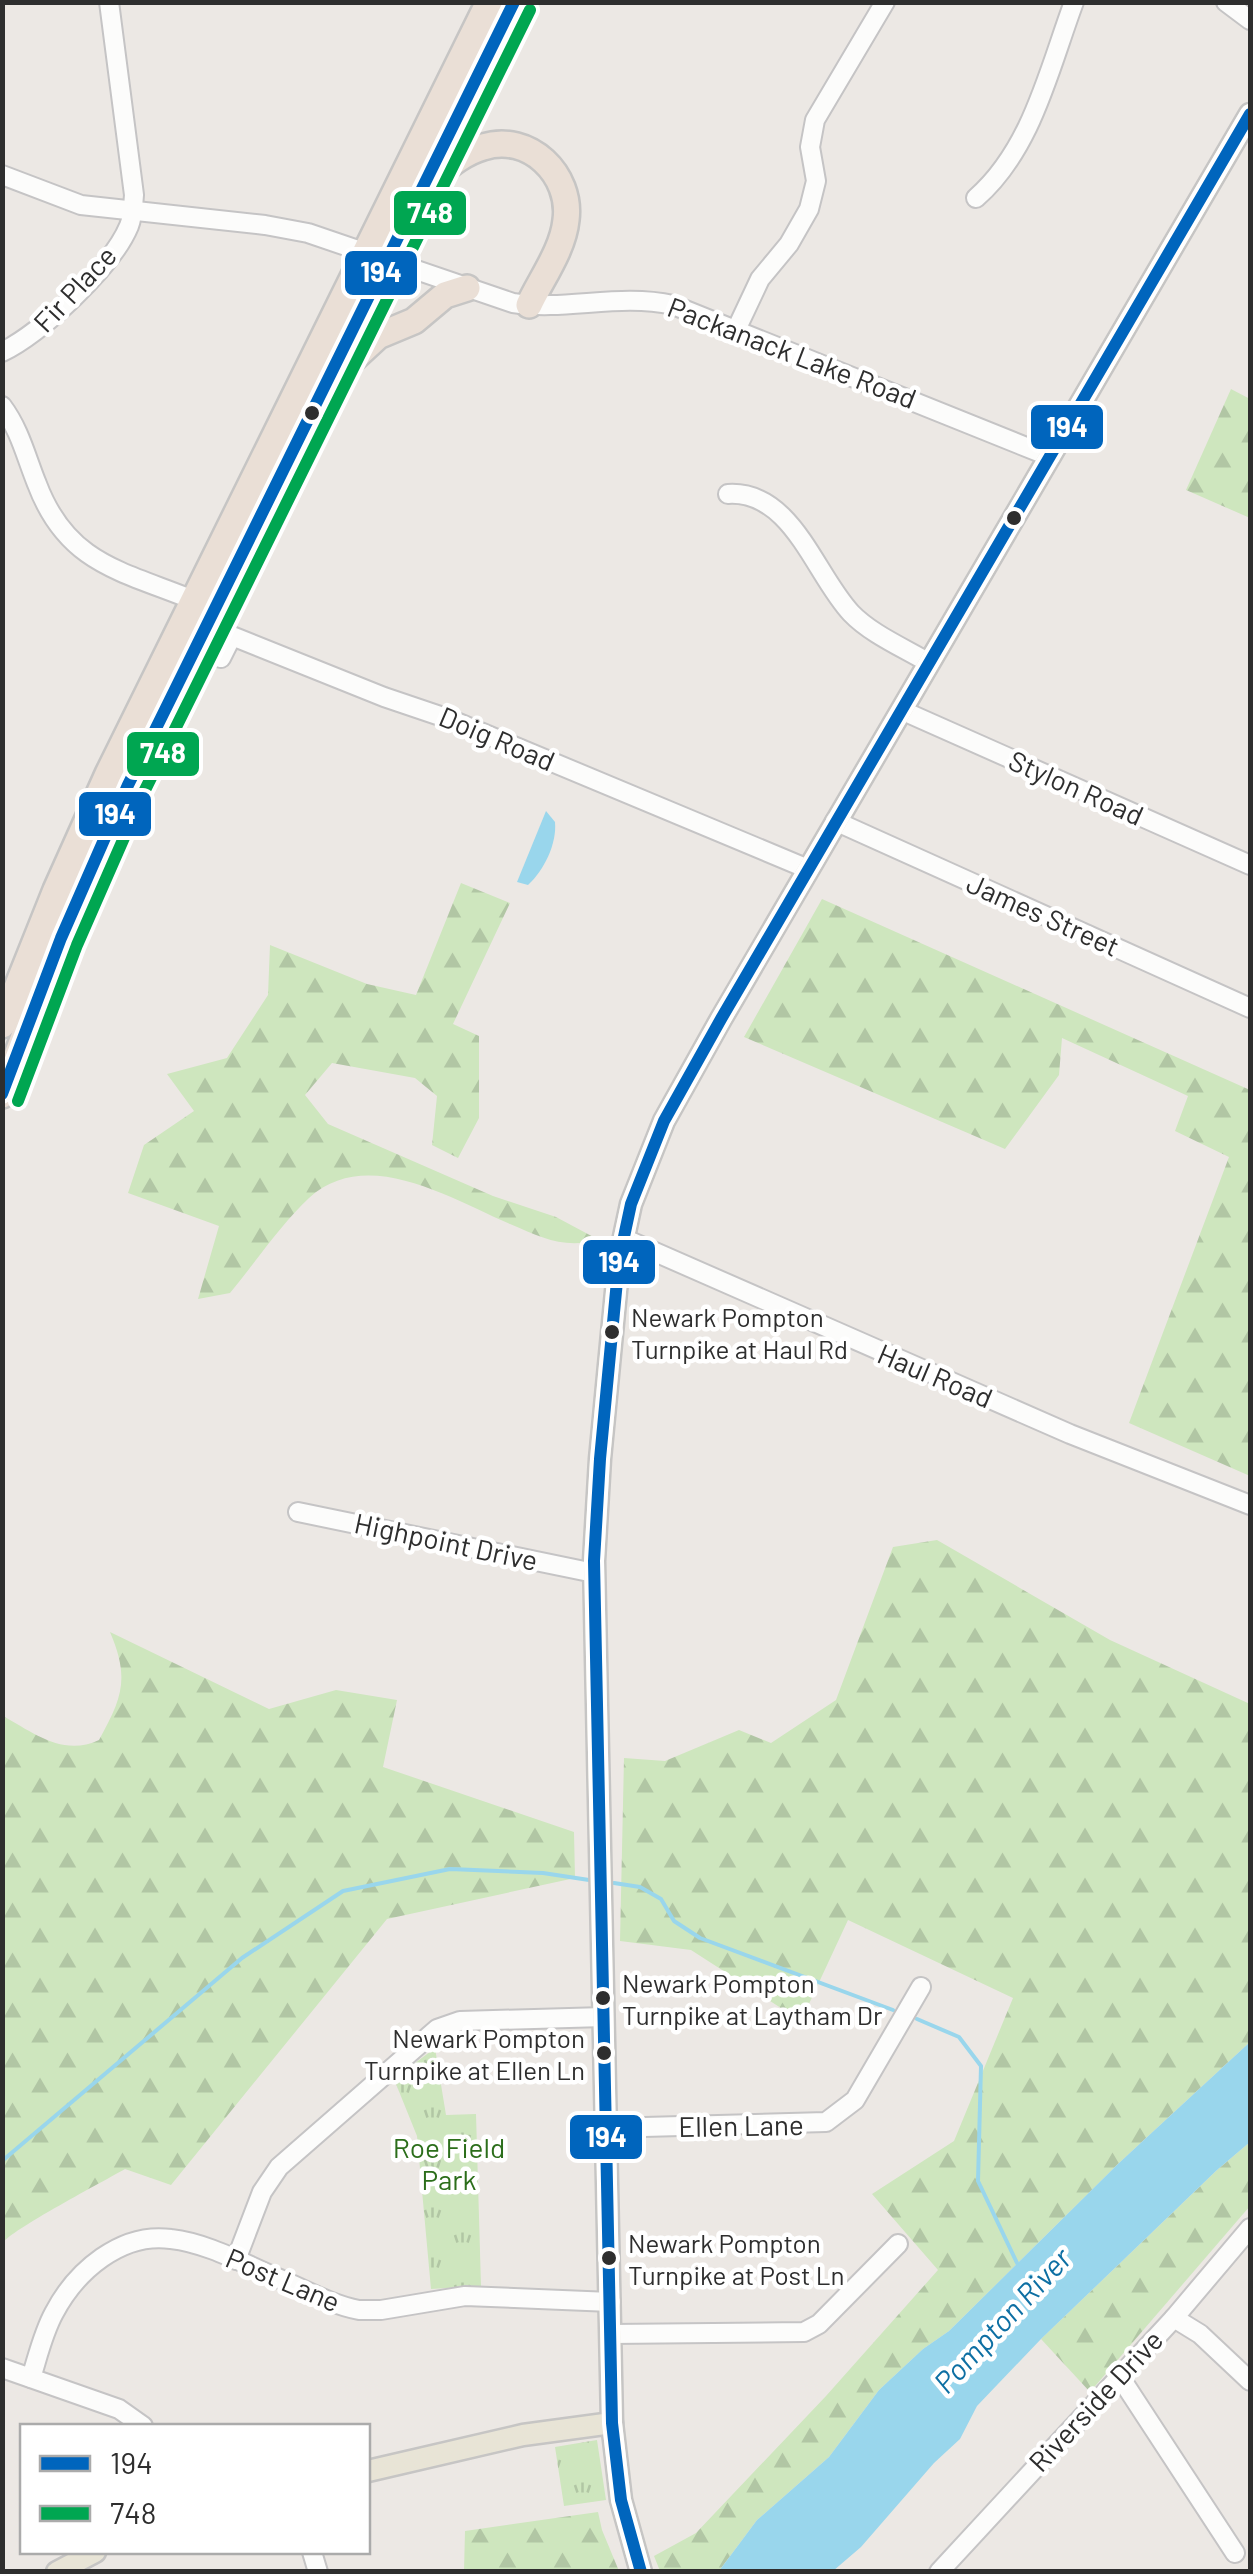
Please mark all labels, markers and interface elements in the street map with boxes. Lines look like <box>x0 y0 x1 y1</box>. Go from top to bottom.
line badge: 748 <box>392 189 468 237</box>
text: 748 <box>407 195 453 229</box>
street label: Fir Place <box>26 238 123 339</box>
line badge: 194 <box>343 249 419 297</box>
text: 194 <box>360 254 402 288</box>
street label: Packanack Lake Road <box>663 289 921 415</box>
unlabelled marker <box>302 403 322 423</box>
line badge: 194 <box>1029 403 1105 451</box>
text: 194 <box>1046 409 1088 443</box>
unlabelled marker <box>1004 508 1024 528</box>
street label: Doig Road <box>435 699 560 778</box>
line badge: 748 <box>125 730 201 778</box>
text: 748 <box>140 735 186 769</box>
street label: Stylon Road <box>1004 742 1149 832</box>
line badge: 194 <box>77 790 153 838</box>
text: 194 <box>94 796 136 830</box>
street label: James Street <box>962 865 1125 963</box>
line badge: 194 <box>581 1238 657 1286</box>
text: 194 <box>598 1244 640 1278</box>
place label: Newark Pompton Turnpike at Haul Rd <box>631 1301 848 1364</box>
marker: Newark Pompton Turnpike at Haul Rd <box>602 1322 622 1342</box>
street label: Haul Road <box>873 1336 998 1414</box>
street label: Highpoint Drive <box>351 1505 541 1577</box>
place label: Newark Pompton Turnpike at Laytham Dr <box>622 1967 883 2030</box>
marker: Newark Pompton Turnpike at Laytham Dr <box>593 1988 613 2008</box>
place label: Newark Pompton Turnpike at Ellen Ln <box>364 2022 585 2085</box>
marker: Newark Pompton Turnpike at Ellen Ln <box>594 2043 614 2063</box>
street label: Ellen Lane <box>678 2107 804 2143</box>
line badge: 194 <box>568 2113 644 2161</box>
text: 194 <box>585 2119 627 2153</box>
park label: Roe Field Park <box>393 2130 505 2196</box>
place label: Newark Pompton Turnpike at Post Ln <box>628 2227 845 2290</box>
water label: Pompton River <box>925 2239 1079 2400</box>
street label: Post Lane <box>221 2240 346 2318</box>
marker: Newark Pompton Turnpike at Post Ln <box>599 2248 619 2268</box>
street label: Riverside Drive <box>1021 2323 1169 2478</box>
legend <box>20 2424 370 2554</box>
text: 194 <box>110 2444 153 2480</box>
text: 748 <box>110 2494 156 2530</box>

